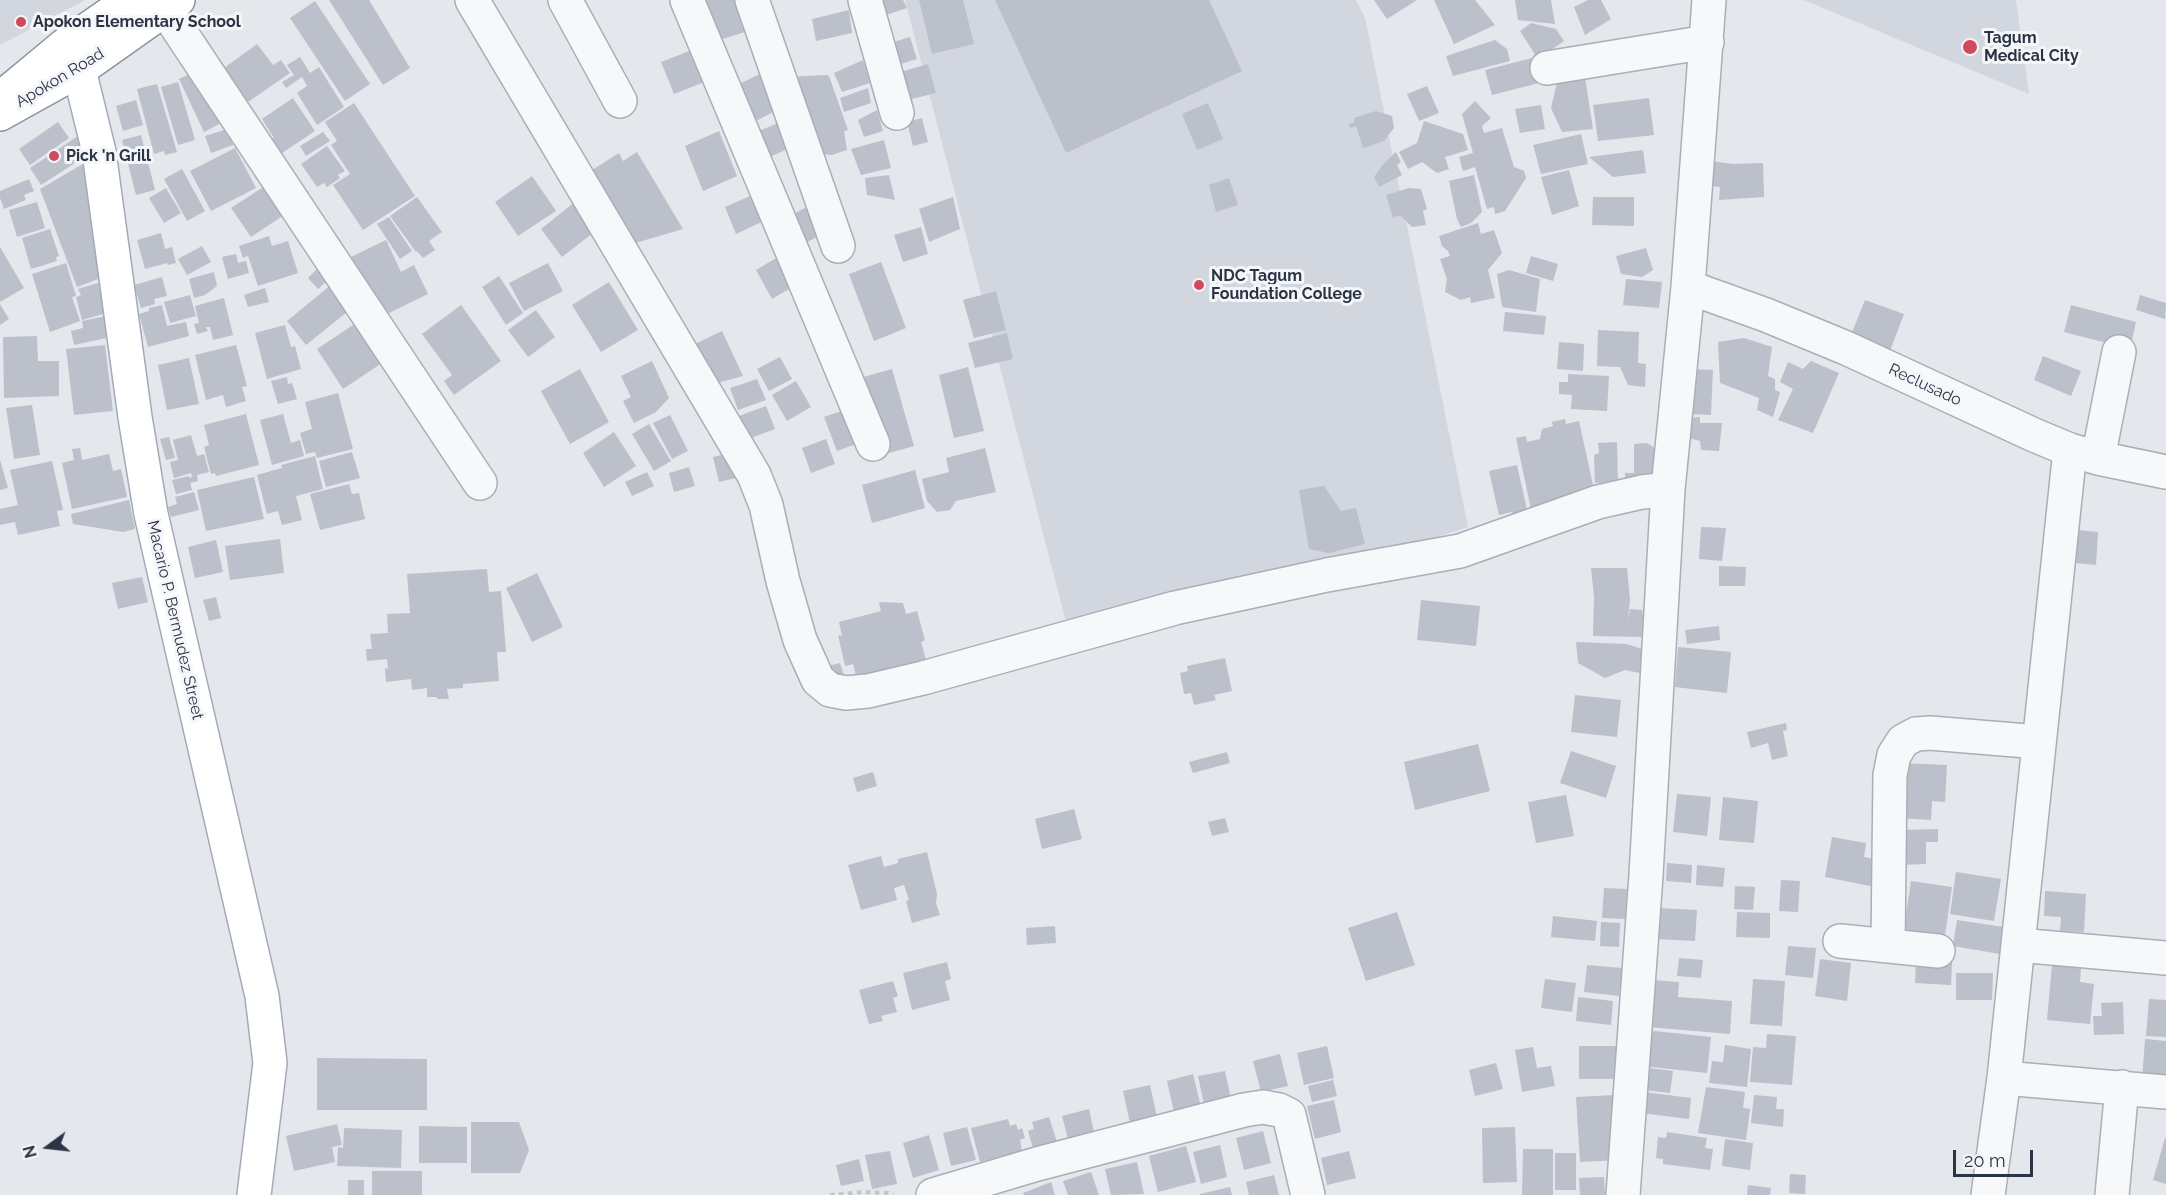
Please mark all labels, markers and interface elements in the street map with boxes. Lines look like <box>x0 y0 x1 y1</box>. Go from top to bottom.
place label: Apokon Elementary School <box>33 12 241 32</box>
marker: Apokon Elementary School <box>14 15 28 29</box>
place label: Tagum Medical City <box>1984 28 2079 66</box>
marker: Tagum Medical City <box>1961 38 1979 56</box>
street label: Apokon Road <box>12 44 108 112</box>
place label: Pick 'n Grill <box>66 146 151 166</box>
marker: Pick 'n Grill <box>47 149 61 163</box>
place label: NDC Tagum Foundation College <box>1211 266 1362 304</box>
marker: NDC Tagum Foundation College <box>1192 278 1206 292</box>
street label: Reclusado <box>1886 360 1964 410</box>
street label: Macario P. Bermudez Street <box>143 518 207 722</box>
north arrow <box>18 1117 78 1177</box>
scale bar <box>1956 1138 2036 1176</box>
text: N <box>19 1143 41 1160</box>
text: 20 m <box>1964 1150 2006 1171</box>

